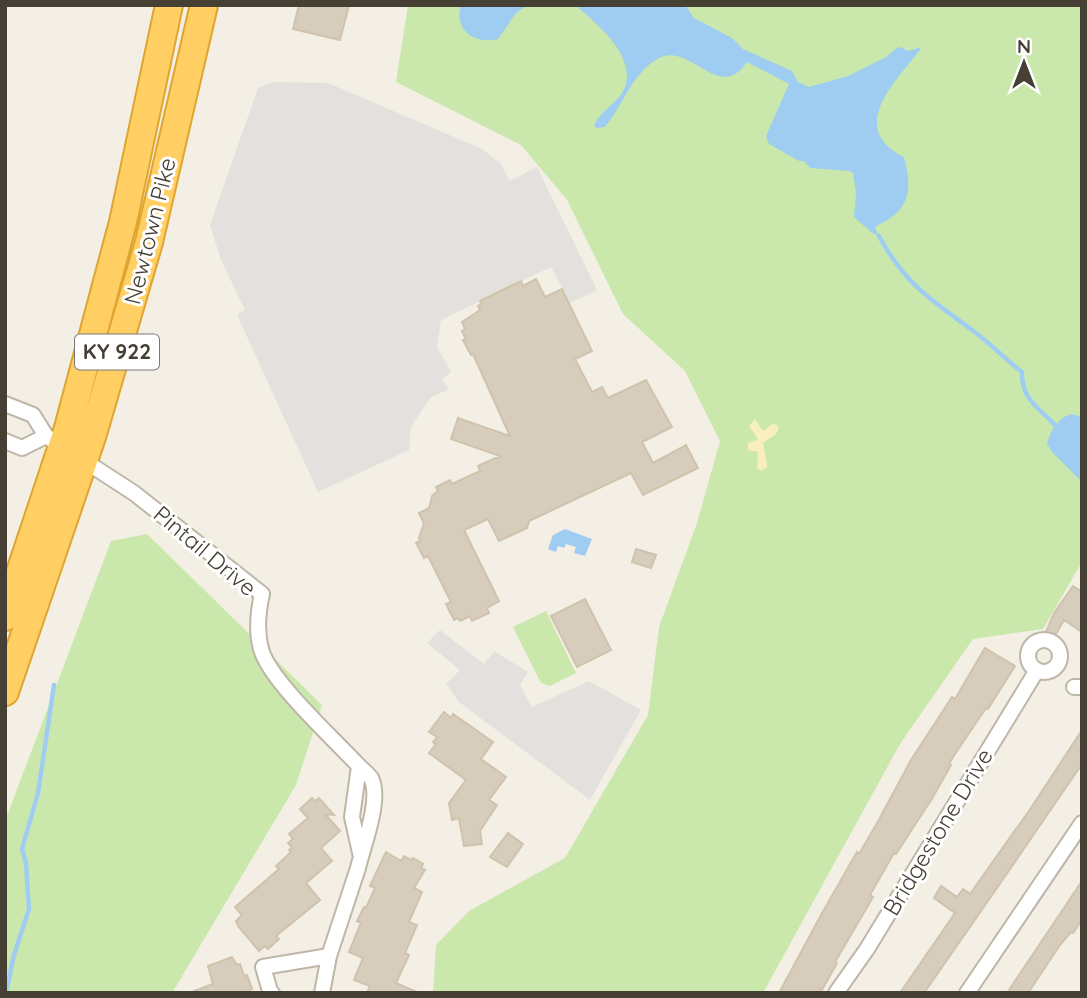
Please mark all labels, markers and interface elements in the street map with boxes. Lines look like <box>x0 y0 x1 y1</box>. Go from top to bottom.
north arrow <box>989 28 1059 98</box>
text: N <box>1017 34 1031 58</box>
street label: Newtown Pike <box>117 155 182 307</box>
road number: KY 922 <box>75 334 159 370</box>
street label: Pintail Drive <box>148 499 263 602</box>
street label: Bridgestone Drive <box>876 743 999 921</box>

